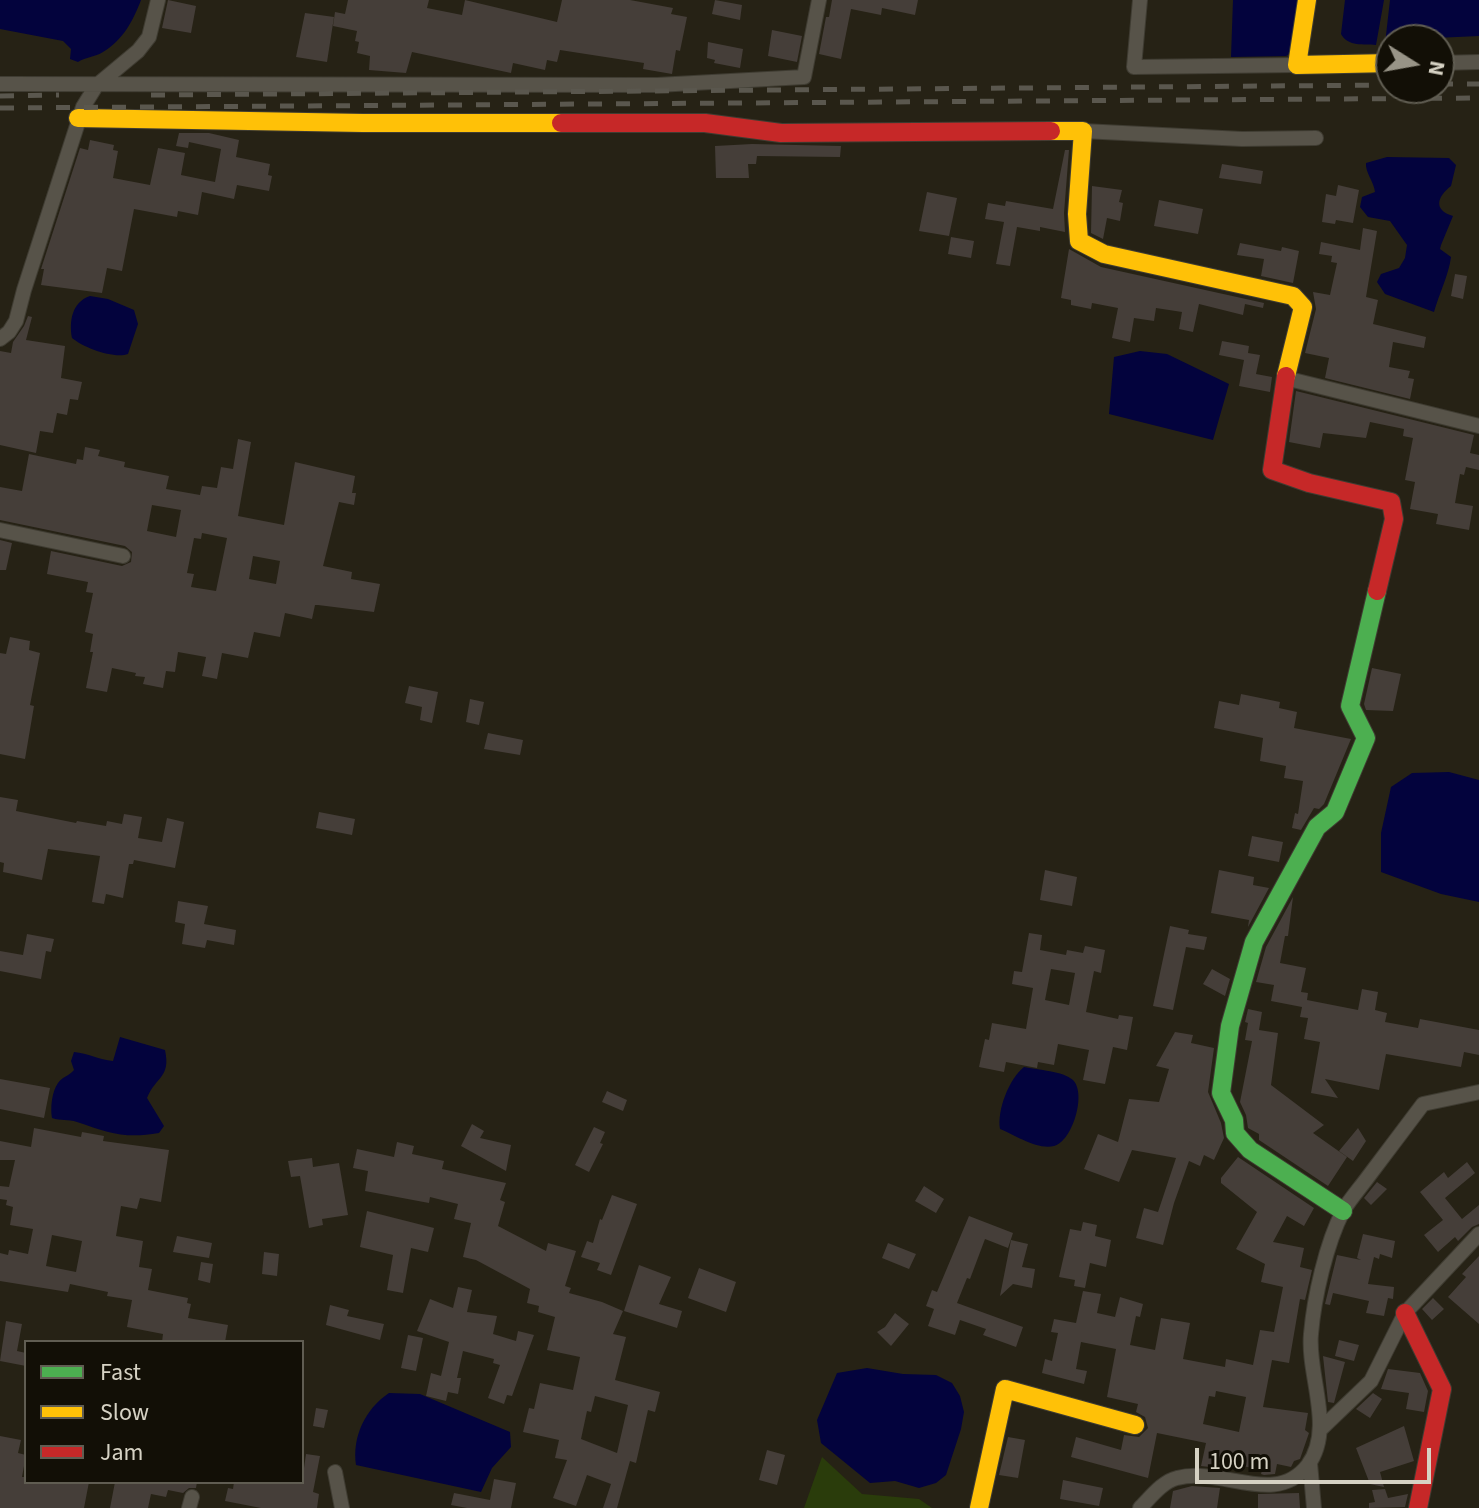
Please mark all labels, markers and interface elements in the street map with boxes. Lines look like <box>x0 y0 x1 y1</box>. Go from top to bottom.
north arrow <box>1375 24 1455 104</box>
text: N <box>1419 58 1454 78</box>
legend <box>24 1340 304 1484</box>
text: Fast <box>100 1355 141 1390</box>
text: Slow <box>100 1395 149 1430</box>
scale bar <box>1199 1432 1435 1482</box>
text: Jam <box>100 1435 144 1470</box>
text: 100 m <box>1209 1444 1269 1479</box>

